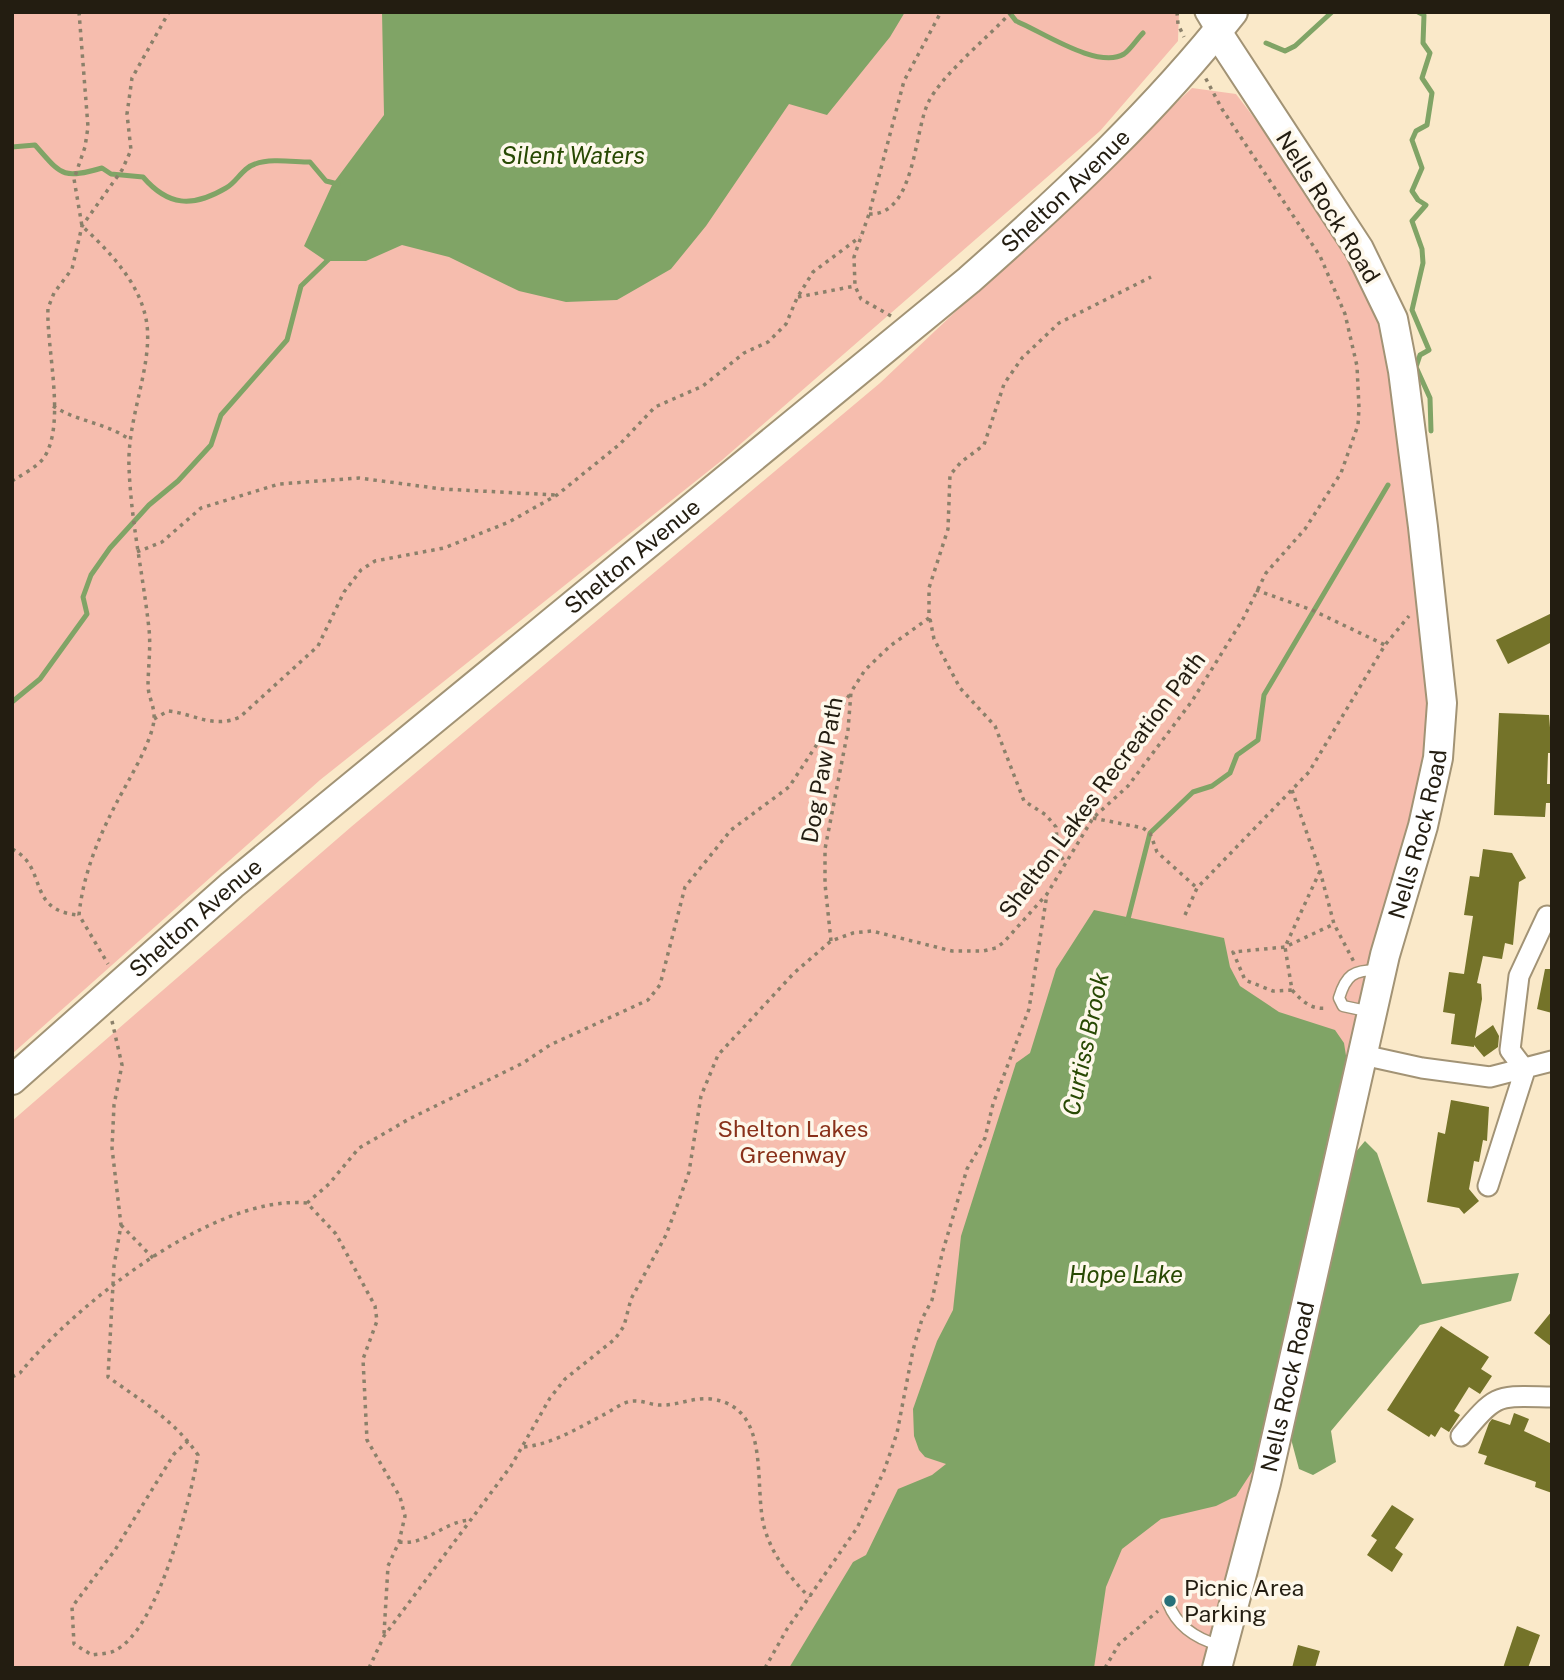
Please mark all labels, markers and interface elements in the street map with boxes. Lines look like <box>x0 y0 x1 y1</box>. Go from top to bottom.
street label: Shelton Avenue <box>995 123 1135 258</box>
street label: Nells Rock Road <box>1271 126 1386 288</box>
water label: Silent Waters <box>501 141 645 169</box>
street label: Shelton Avenue <box>559 492 705 619</box>
street label: Shelton Lakes Recreation Path <box>993 646 1211 923</box>
street label: Dog Paw Path <box>795 695 848 845</box>
street label: Nells Rock Road <box>1382 749 1452 922</box>
street label: Shelton Avenue <box>123 852 267 983</box>
water label: Curtiss Brook <box>1056 970 1114 1118</box>
park label: Shelton Lakes Greenway <box>718 1115 868 1168</box>
water label: Hope Lake <box>1069 1260 1183 1288</box>
street label: Nells Rock Road <box>1255 1299 1320 1475</box>
place label: Picnic Area Parking <box>1184 1574 1304 1627</box>
marker: Picnic Area Parking <box>1162 1593 1178 1609</box>

